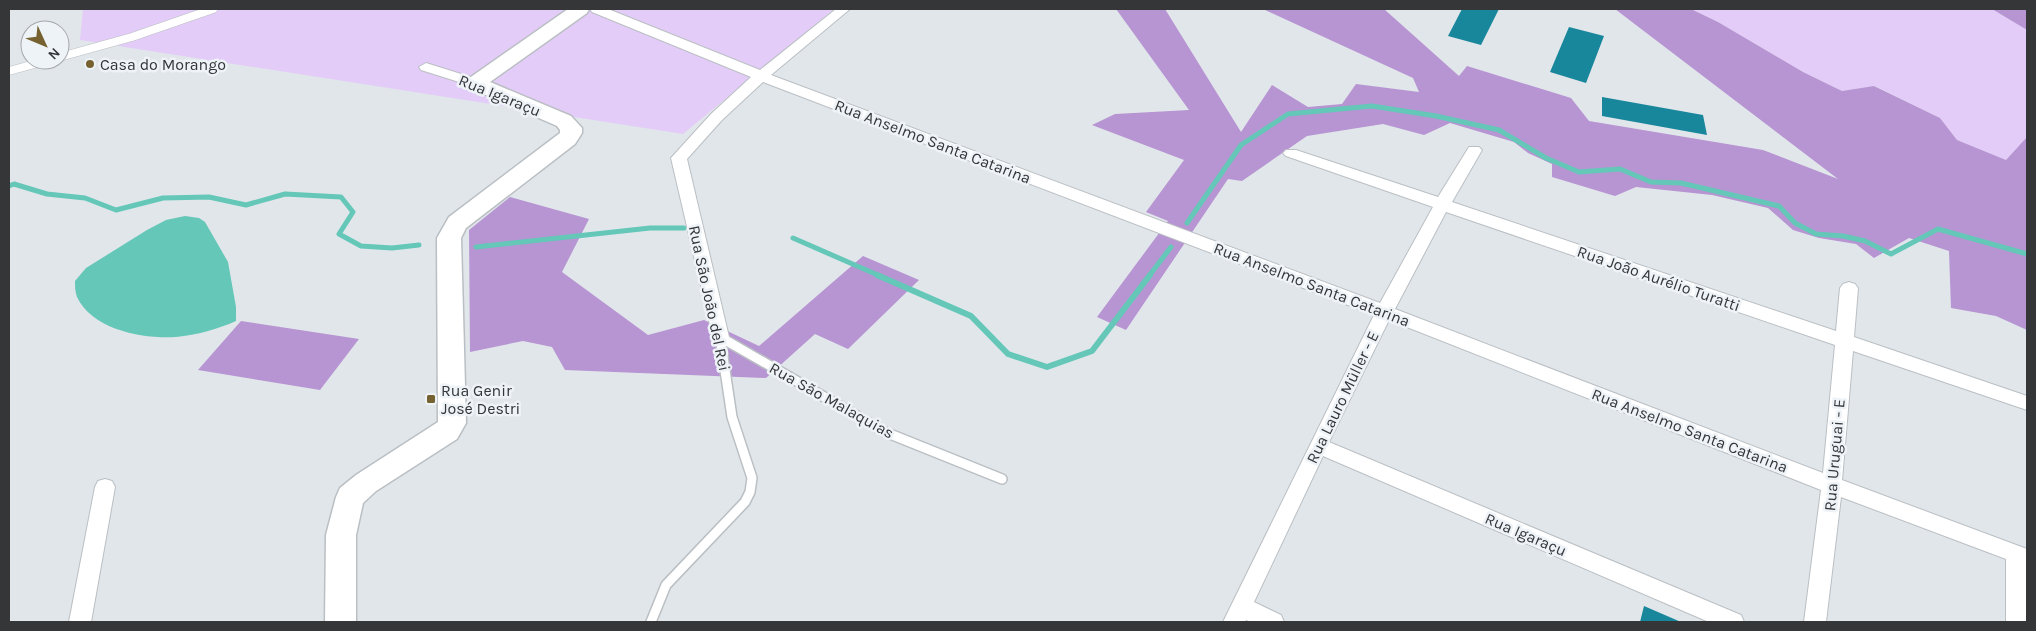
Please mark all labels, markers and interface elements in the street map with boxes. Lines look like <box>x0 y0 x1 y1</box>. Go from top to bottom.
north arrow <box>20 20 70 70</box>
text: N <box>44 44 64 63</box>
place label: Casa do Morango <box>100 55 226 74</box>
marker: Casa do Morango <box>84 58 96 70</box>
street label: Rua Igaraçu <box>456 70 544 121</box>
street label: Rua Anselmo Santa Catarina <box>832 95 1034 188</box>
street label: Rua São João del Rei <box>685 224 734 373</box>
street label: Rua Anselmo Santa Catarina <box>1211 238 1413 331</box>
street label: Rua João Aurélio Turatti <box>1575 242 1743 315</box>
street label: Rua Lauro Müller - E <box>1302 328 1383 466</box>
street label: Rua São Malaquias <box>766 358 897 443</box>
place label: Rua Genir José Destri <box>441 381 520 418</box>
street label: Rua Anselmo Santa Catarina <box>1589 384 1791 477</box>
marker: Rua Genir José Destri <box>425 393 437 405</box>
street label: Rua Uruguai - E <box>1820 398 1849 512</box>
street label: Rua Igaraçu <box>1482 509 1570 560</box>

